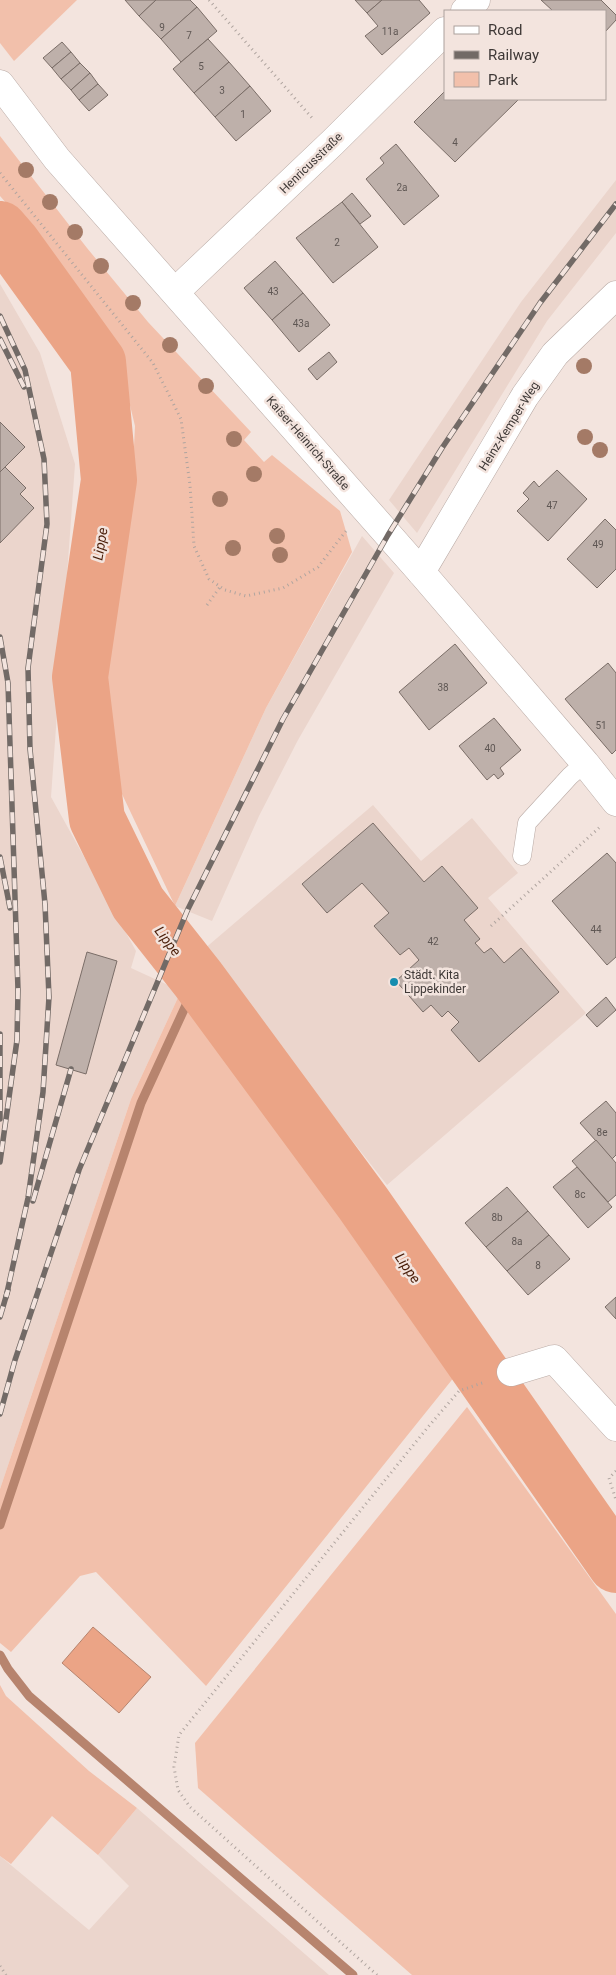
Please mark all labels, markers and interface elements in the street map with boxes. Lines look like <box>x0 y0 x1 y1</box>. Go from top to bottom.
legend <box>444 10 606 100</box>
text: Road <box>488 21 522 39</box>
house number: 9 <box>159 22 165 33</box>
house number: 11a <box>382 26 398 37</box>
house number: 7 <box>186 30 192 41</box>
text: Railway <box>488 46 539 64</box>
house number: 5 <box>198 61 204 72</box>
text: Park <box>488 71 519 89</box>
house number: 3 <box>219 85 225 96</box>
house number: 1 <box>240 109 246 120</box>
street label: Henricusstraße <box>277 130 345 196</box>
house number: 4 <box>452 137 458 148</box>
house number: 2a <box>396 182 408 193</box>
house number: 2 <box>334 237 340 248</box>
house number: 43 <box>267 286 279 297</box>
house number: 43a <box>293 318 309 329</box>
street label: Heinz-Kemper-Weg <box>476 379 542 473</box>
street label: Kaiser-Heinrich-Straße <box>264 393 352 493</box>
house number: 47 <box>546 500 558 511</box>
water label: Lippe <box>90 526 110 562</box>
house number: 49 <box>592 539 604 550</box>
house number: 38 <box>437 682 449 693</box>
house number: 51 <box>595 720 607 731</box>
house number: 40 <box>484 743 496 754</box>
water label: Lippe <box>152 923 184 959</box>
house number: 44 <box>590 924 602 935</box>
house number: 42 <box>427 936 439 947</box>
place label: Städt. Kita Lippekinder <box>404 968 466 996</box>
marker: Städt. Kita Lippekinder <box>388 976 400 988</box>
house number: 8e <box>597 1127 607 1138</box>
house number: 8c <box>575 1189 585 1200</box>
house number: 8b <box>491 1212 503 1223</box>
house number: 8a <box>511 1236 523 1247</box>
water label: Lippe <box>392 1250 424 1286</box>
house number: 8 <box>535 1260 541 1271</box>

